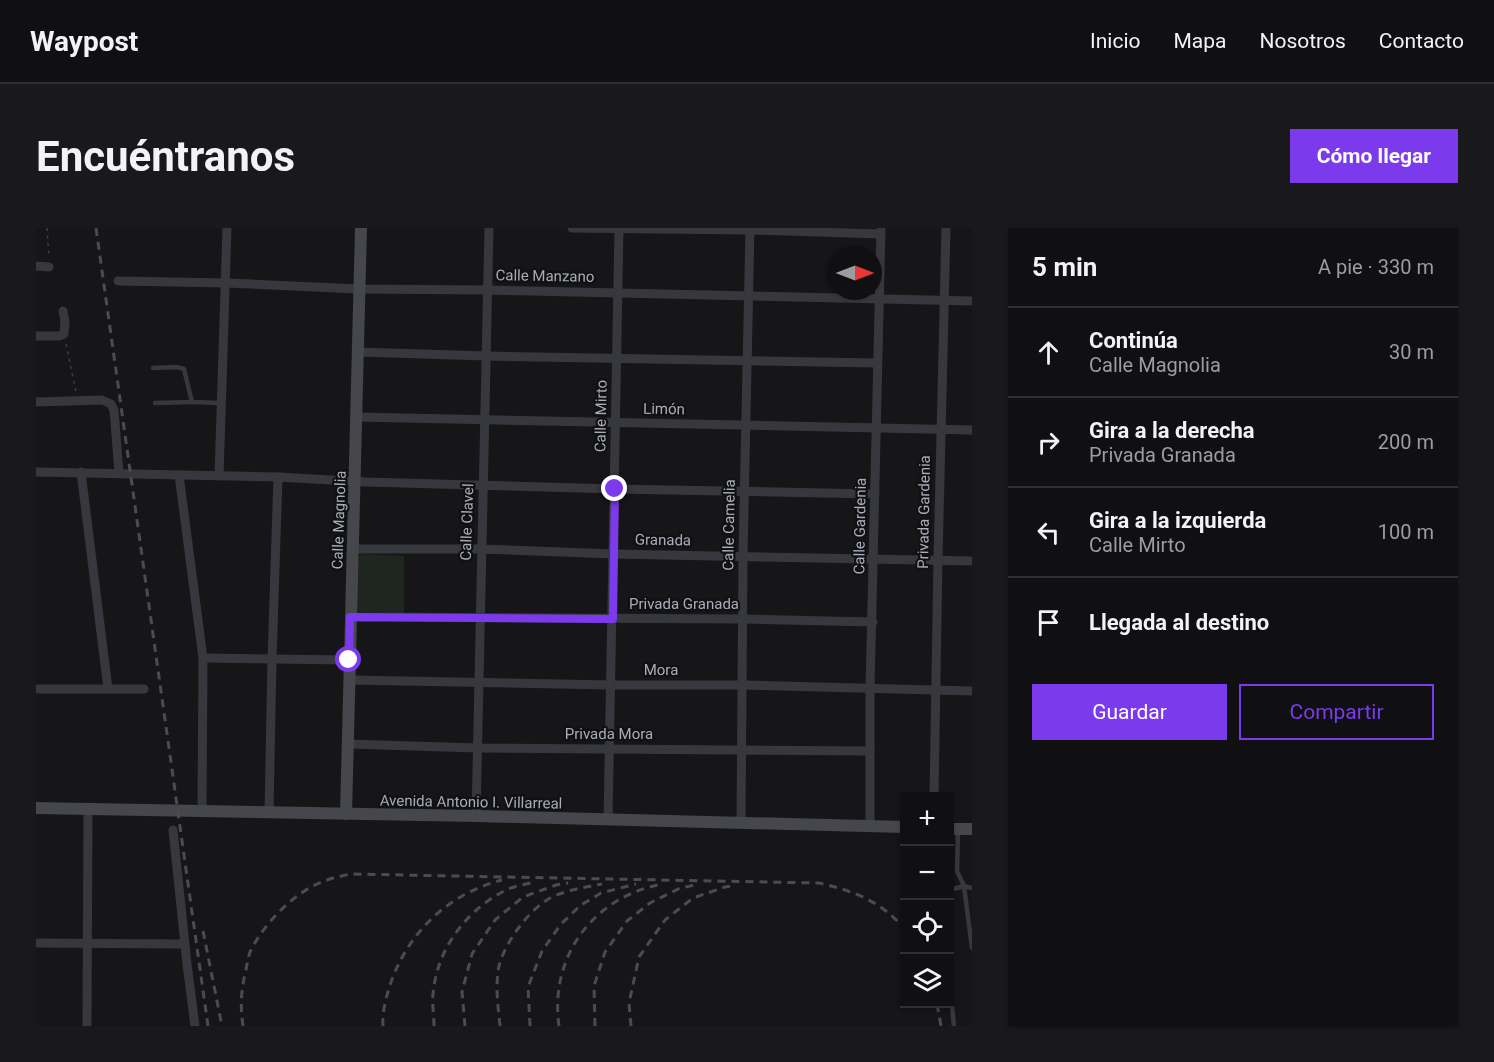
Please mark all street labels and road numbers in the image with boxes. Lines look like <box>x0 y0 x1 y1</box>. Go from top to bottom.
street label: Calle Manzano <box>495 266 595 286</box>
street label: Calle Mirto <box>591 380 611 452</box>
street label: Limón <box>643 400 685 418</box>
street label: Privada Gardenia <box>914 455 934 569</box>
street label: Calle Magnolia <box>328 470 350 570</box>
street label: Calle Gardenia <box>850 477 870 575</box>
street label: Calle Camelia <box>719 479 739 571</box>
street label: Calle Clavel <box>457 483 477 561</box>
street label: Granada <box>635 531 691 549</box>
street label: Privada Granada <box>629 595 739 613</box>
street label: Mora <box>644 661 678 679</box>
street label: Privada Mora <box>565 725 653 743</box>
street label: Avenida Antonio I. Villarreal <box>380 791 562 813</box>

